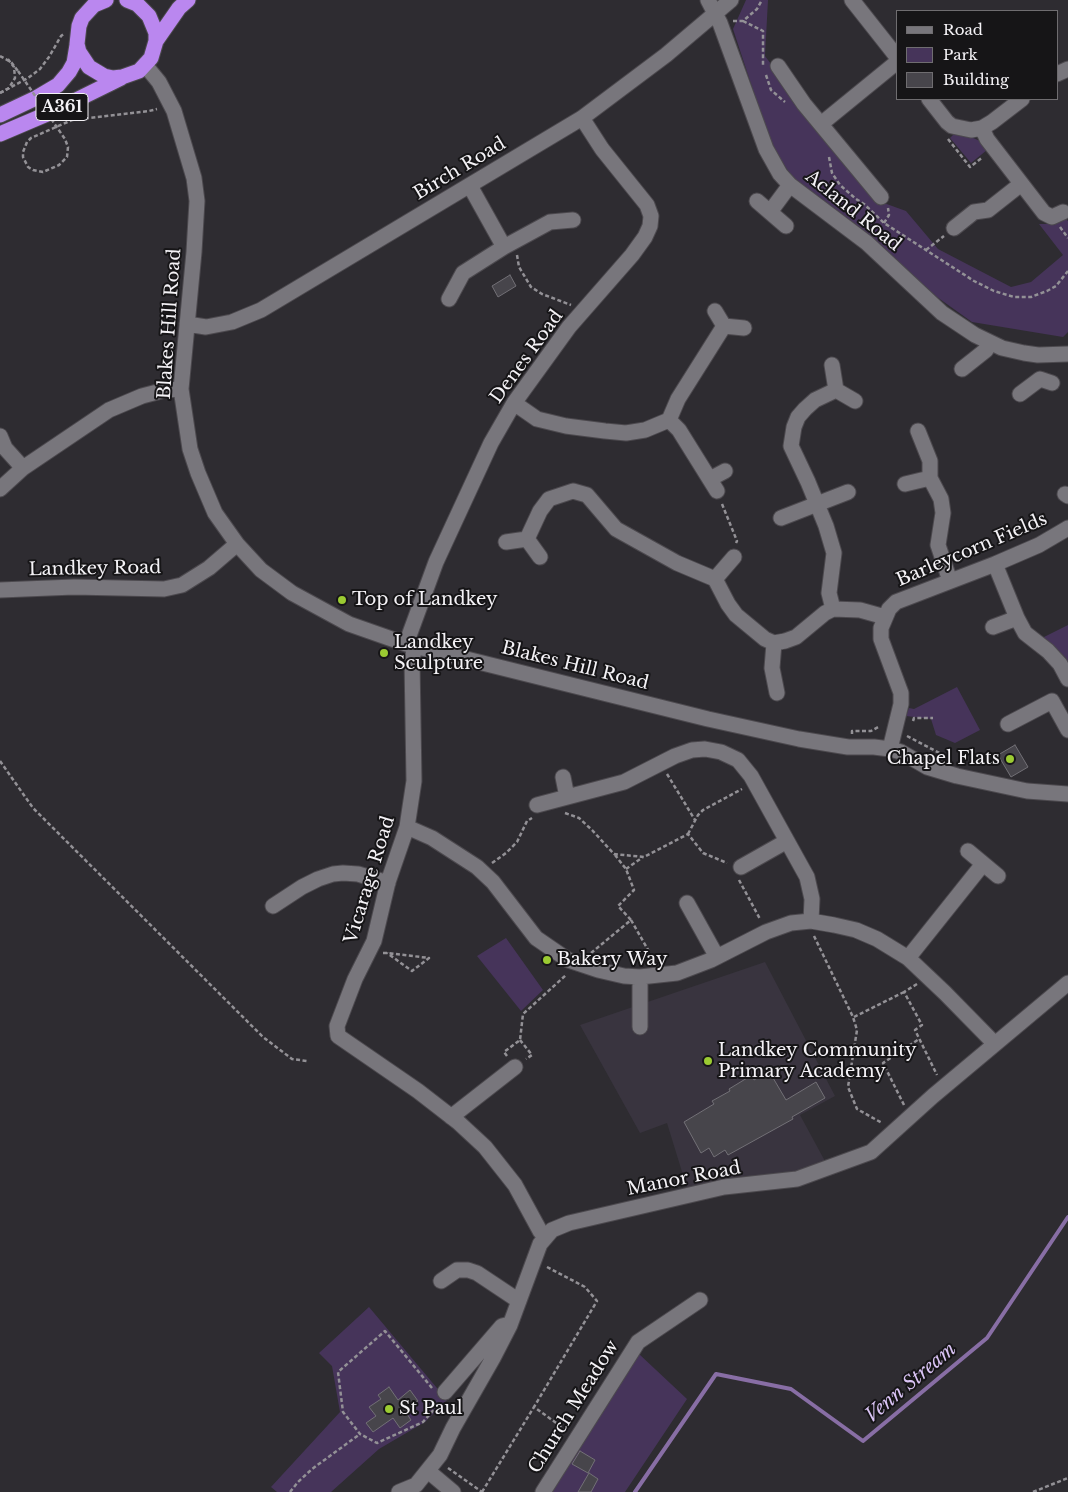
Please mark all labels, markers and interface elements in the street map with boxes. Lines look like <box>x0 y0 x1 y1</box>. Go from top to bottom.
legend <box>896 10 1058 100</box>
text: Road <box>943 20 983 39</box>
text: Park <box>943 45 978 64</box>
text: Building <box>943 70 1009 89</box>
road number: A361 <box>36 94 88 120</box>
street label: Birch Road <box>410 133 510 205</box>
street label: Acland Road <box>801 166 905 256</box>
street label: Blakes Hill Road <box>154 248 186 400</box>
street label: Denes Road <box>486 306 568 408</box>
street label: Barleycorn Fields <box>893 508 1051 592</box>
street label: Landkey Road <box>28 557 162 581</box>
place label: Top of Landkey <box>352 589 498 611</box>
marker: Top of Landkey <box>336 594 348 606</box>
place label: Landkey Sculpture <box>394 632 483 674</box>
street label: Blakes Hill Road <box>499 637 651 695</box>
marker: Landkey Sculpture <box>378 647 390 659</box>
place label: Chapel Flats <box>887 748 1000 770</box>
marker: Chapel Flats <box>1004 753 1016 765</box>
street label: Vicarage Road <box>340 814 400 946</box>
place label: Bakery Way <box>557 949 667 971</box>
marker: Bakery Way <box>541 954 553 966</box>
place label: Landkey Community Primary Academy <box>718 1040 917 1082</box>
marker: Landkey Community Primary Academy <box>702 1055 714 1067</box>
street label: Manor Road <box>625 1157 743 1201</box>
street label: Church Meadow <box>524 1336 624 1478</box>
water label: Venn Stream <box>861 1338 961 1428</box>
place label: St Paul <box>399 1398 463 1420</box>
marker: St Paul <box>383 1403 395 1415</box>

